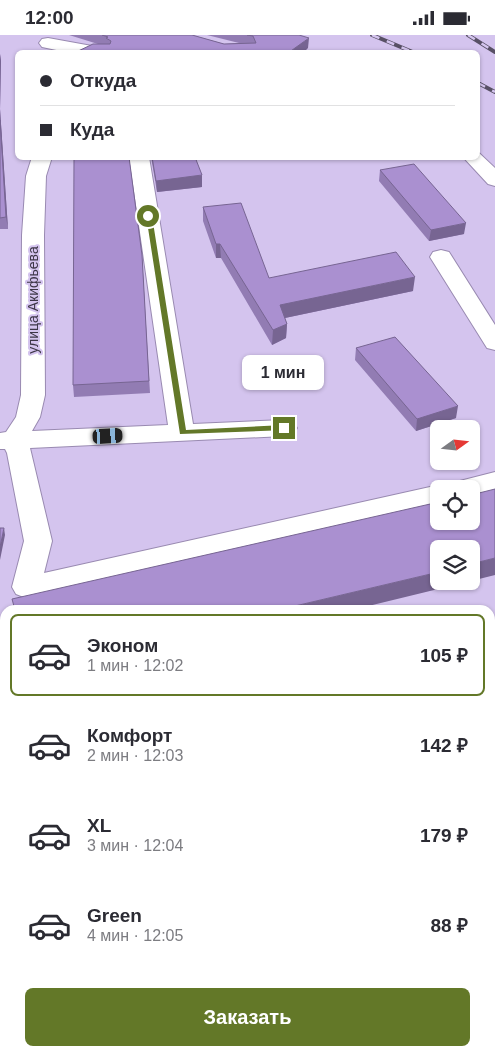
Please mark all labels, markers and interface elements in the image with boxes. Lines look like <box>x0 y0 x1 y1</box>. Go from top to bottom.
text: 12:00 <box>25 7 74 28</box>
text: Откуда <box>70 70 136 91</box>
text: Куда <box>70 119 114 140</box>
route start <box>137 205 159 227</box>
street label: улица Акифьева <box>25 246 41 354</box>
callout: 1 мин <box>243 355 325 391</box>
text: 1 мин <box>261 364 305 381</box>
route end <box>273 417 295 439</box>
north arrow <box>430 420 480 470</box>
map controls <box>430 420 480 590</box>
car <box>92 428 123 444</box>
button: locate <box>430 480 480 530</box>
button: layers <box>430 540 480 590</box>
icon: car <box>27 633 72 678</box>
text: Эконом <box>87 635 158 656</box>
text: 105 ₽ <box>420 645 468 666</box>
text: 1 мин · 12:02 <box>87 657 183 674</box>
icon: car <box>27 723 72 768</box>
text: Комфорт <box>87 725 172 746</box>
text: 142 ₽ <box>420 735 468 756</box>
text: 2 мин · 12:03 <box>87 747 183 764</box>
icon: car <box>27 813 72 858</box>
text: XL <box>87 815 111 836</box>
text: 179 ₽ <box>420 825 468 846</box>
text: 3 мин · 12:04 <box>87 837 183 854</box>
icon: car <box>27 903 72 948</box>
text: Green <box>87 905 142 926</box>
text: 88 ₽ <box>431 915 468 936</box>
text: 4 мин · 12:05 <box>87 927 183 944</box>
button: Заказать <box>25 988 470 1046</box>

